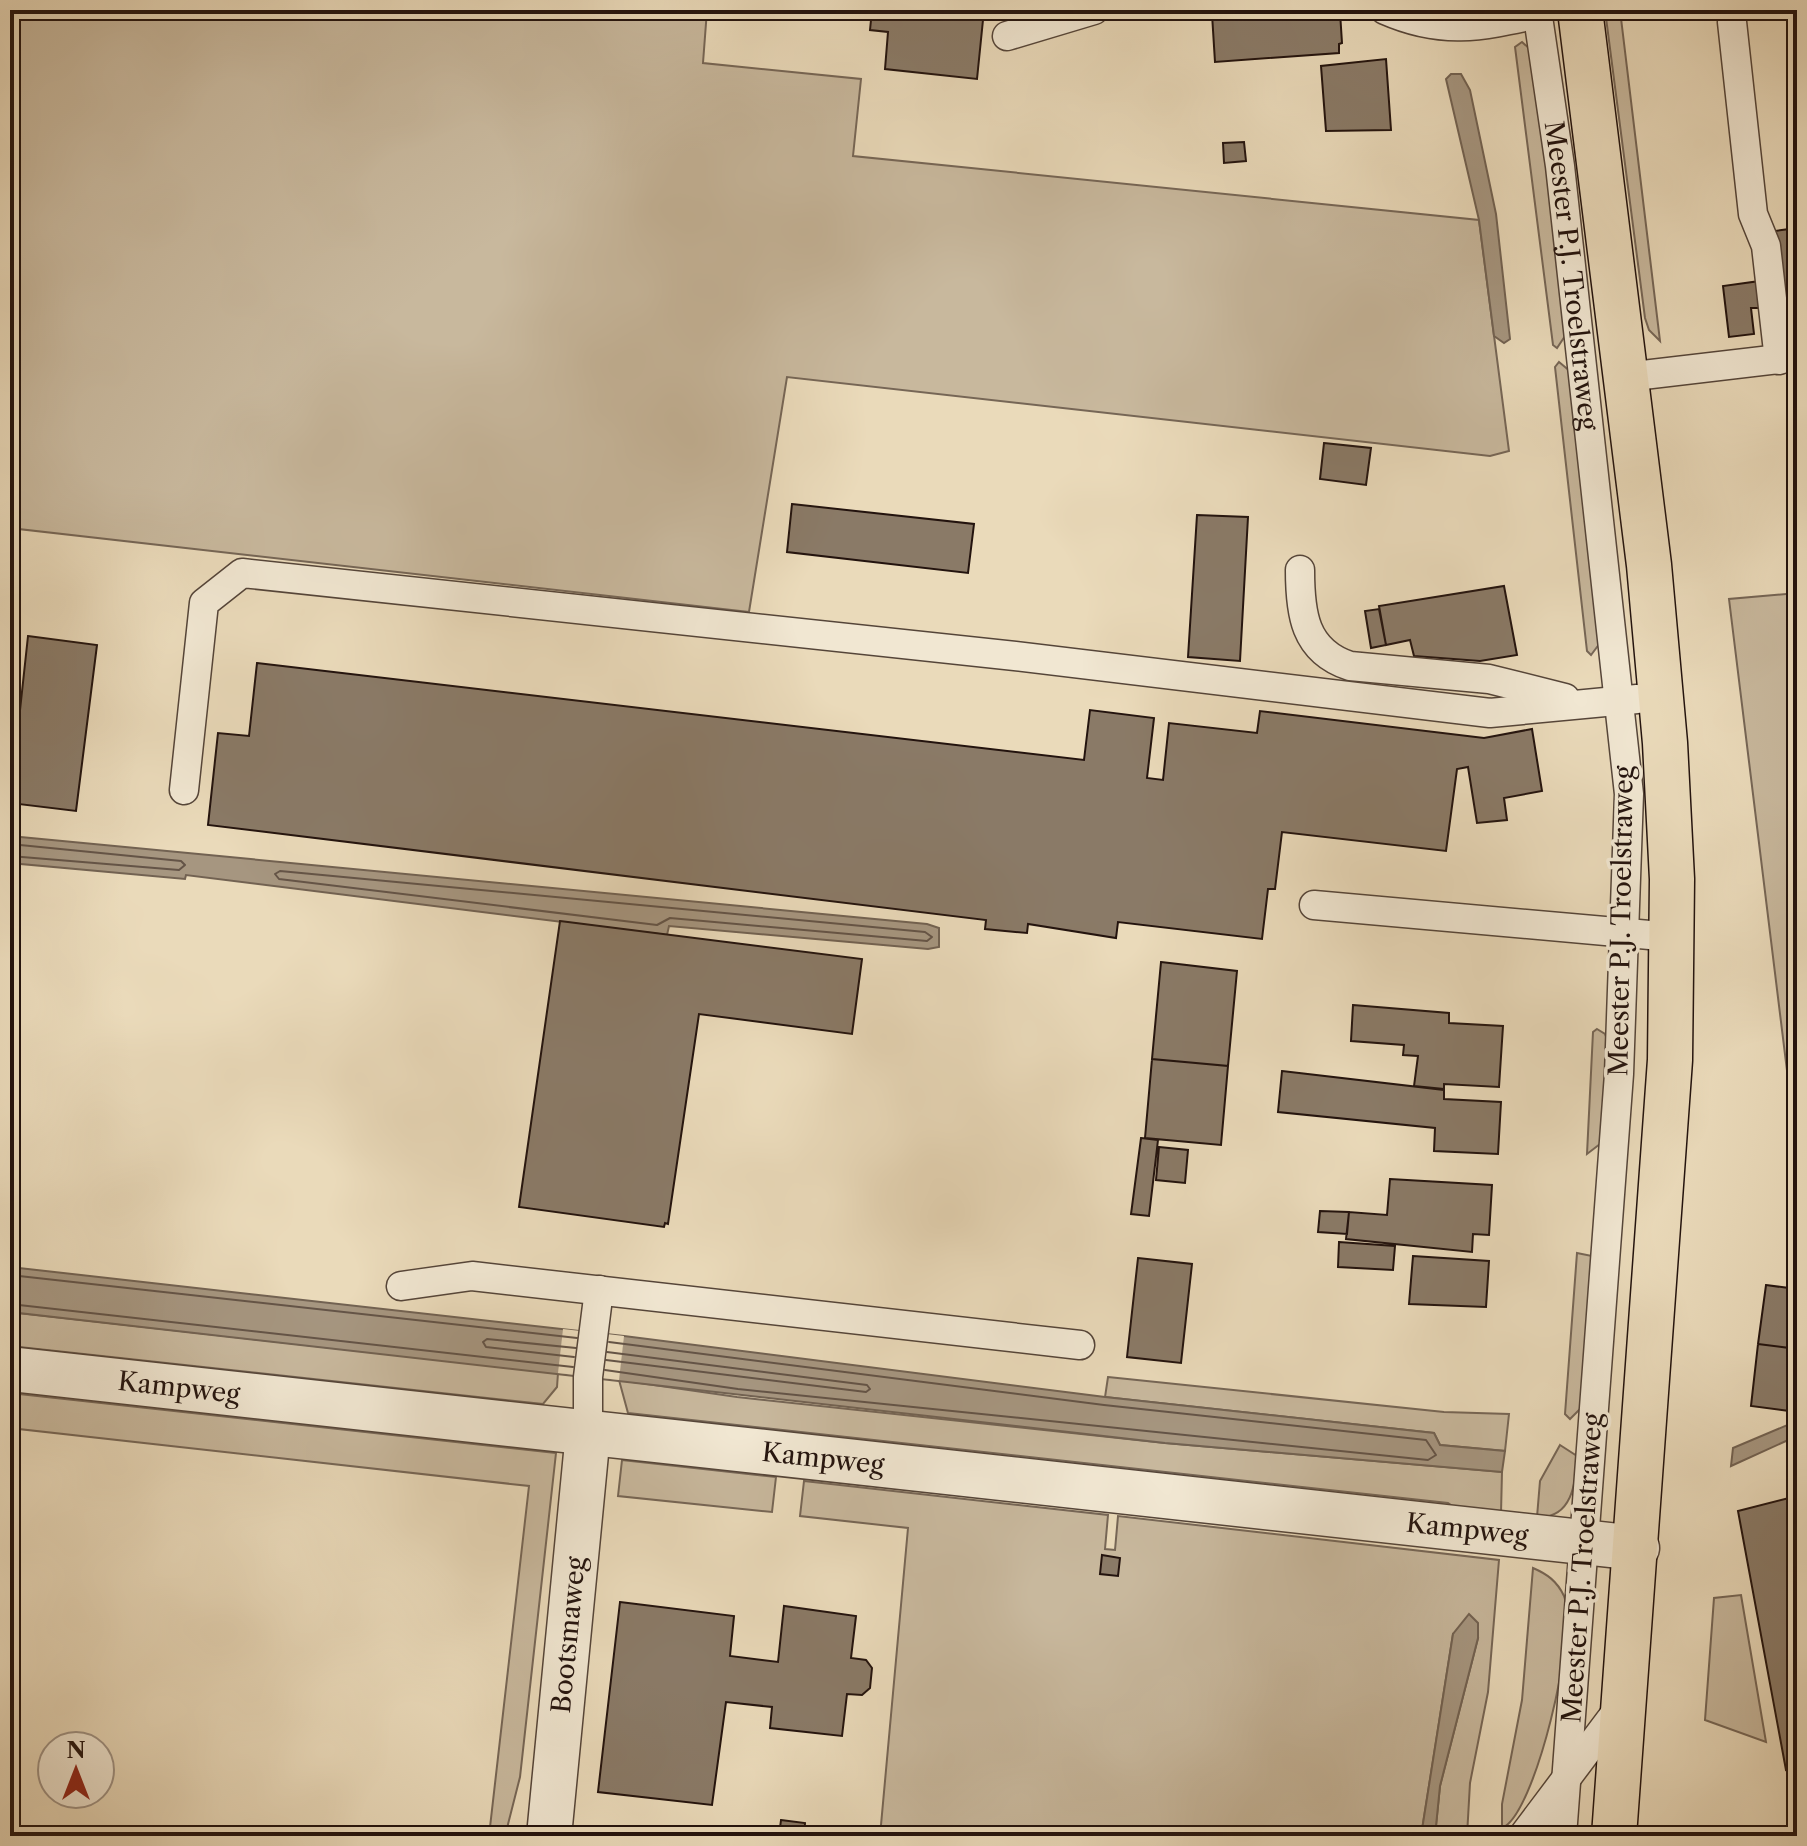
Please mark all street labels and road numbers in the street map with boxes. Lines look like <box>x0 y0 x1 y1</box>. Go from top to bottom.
street label: Meester P.J. Troelstraweg <box>1538 119 1605 432</box>
street label: Meester P.J. Troelstraweg <box>1602 765 1640 1077</box>
street label: Kampweg <box>116 1365 242 1410</box>
street label: Meester P.J. Troelstraweg <box>1555 1412 1609 1724</box>
street label: Kampweg <box>760 1436 886 1481</box>
street label: Kampweg <box>1404 1507 1530 1552</box>
street label: Bootsmaweg <box>545 1555 592 1715</box>

